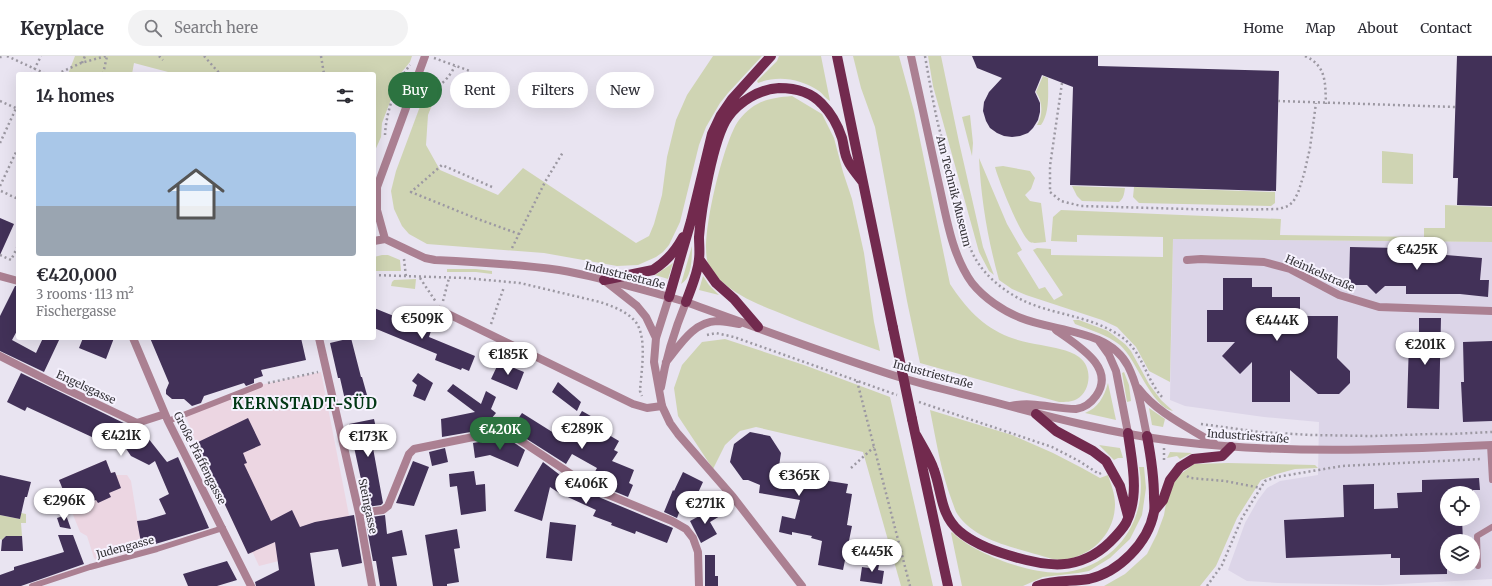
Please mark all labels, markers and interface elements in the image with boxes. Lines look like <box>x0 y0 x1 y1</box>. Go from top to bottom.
search box <box>128 10 408 46</box>
text: Keyplace <box>20 16 104 40</box>
icon: search <box>142 17 164 39</box>
text: Search here <box>174 18 258 37</box>
text: Home <box>1243 19 1284 37</box>
text: Map <box>1306 19 1335 37</box>
text: About <box>1357 19 1398 37</box>
text: Contact <box>1420 19 1472 37</box>
chip: Buy <box>388 72 442 108</box>
chip: Rent <box>450 72 510 108</box>
chip: Filters <box>518 72 588 108</box>
chip: New <box>596 72 654 108</box>
text: 14 homes <box>36 85 114 107</box>
icon: filters <box>334 85 356 107</box>
street label: Am Technik Museum <box>933 133 975 248</box>
icon: home <box>160 158 232 230</box>
pin: €425K <box>1389 237 1445 271</box>
text: €425K <box>1396 241 1438 258</box>
street label: Heinkelstraße <box>1283 251 1357 295</box>
street label: Industriestraße <box>583 258 667 292</box>
text: €420,000 <box>36 264 117 286</box>
text: 3 rooms · 113 m² <box>36 286 134 303</box>
text: Fischergasse <box>36 303 116 320</box>
pin: €509K <box>394 306 450 340</box>
pin: €444K <box>1249 308 1305 342</box>
text: €509K <box>401 310 443 327</box>
text: €444K <box>1255 312 1299 329</box>
pin: €201K <box>1397 332 1453 366</box>
text: €201K <box>1405 336 1445 353</box>
pin: €185K <box>480 342 536 376</box>
text: €185K <box>488 346 528 363</box>
street label: Industriestraße <box>891 357 975 391</box>
street label: Engelsgasse <box>54 367 118 407</box>
district label: KERNSTADT-SÜD <box>232 393 378 413</box>
street label: Große Pfaffengasse <box>171 409 230 507</box>
pin: €289K <box>554 416 610 450</box>
pin: €420K <box>472 417 528 451</box>
text: €289K <box>561 420 603 437</box>
text: €420K <box>479 421 521 438</box>
pin: €421K <box>93 423 149 457</box>
pin: €173K <box>340 424 396 458</box>
street label: Industriestraße <box>1206 426 1290 446</box>
text: €421K <box>101 427 141 444</box>
text: €173K <box>348 428 388 445</box>
pin: €365K <box>771 463 827 497</box>
text: €365K <box>778 467 820 484</box>
pin: €406K <box>558 471 614 505</box>
text: €406K <box>564 475 608 492</box>
street label: Steingasse <box>355 477 381 535</box>
map controls <box>1440 486 1480 574</box>
button: locate <box>1440 486 1480 526</box>
pin: €296K <box>36 488 92 522</box>
pin: €271K <box>677 491 733 525</box>
text: €296K <box>43 492 85 509</box>
text: €271K <box>685 495 725 512</box>
street label: Judengasse <box>94 533 156 562</box>
button: layers <box>1440 534 1480 574</box>
pin: €445K <box>844 539 900 573</box>
text: €445K <box>851 543 893 560</box>

